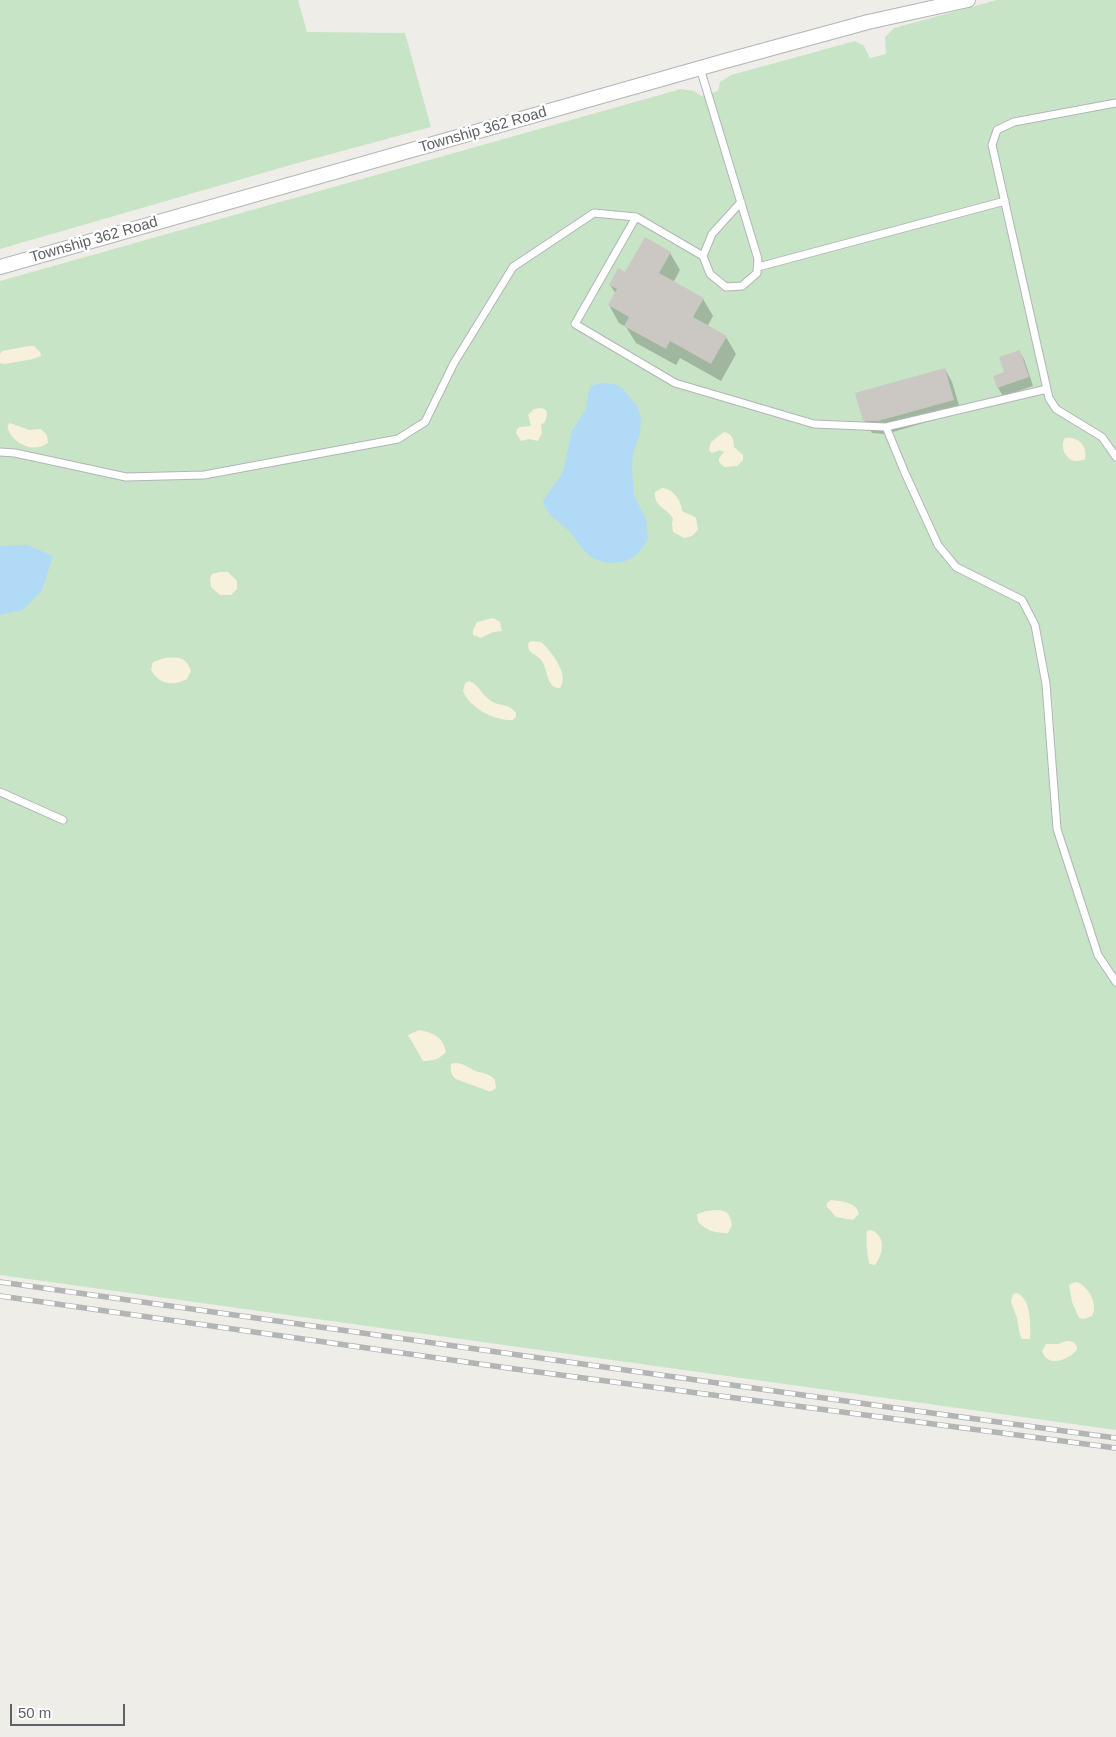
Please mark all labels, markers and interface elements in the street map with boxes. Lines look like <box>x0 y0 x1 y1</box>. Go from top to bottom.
street label: Township 362 Road <box>417 103 549 157</box>
street label: Township 362 Road <box>28 213 160 267</box>
scale bar <box>12 1694 128 1726</box>
text: 50 m <box>18 1704 51 1721</box>

